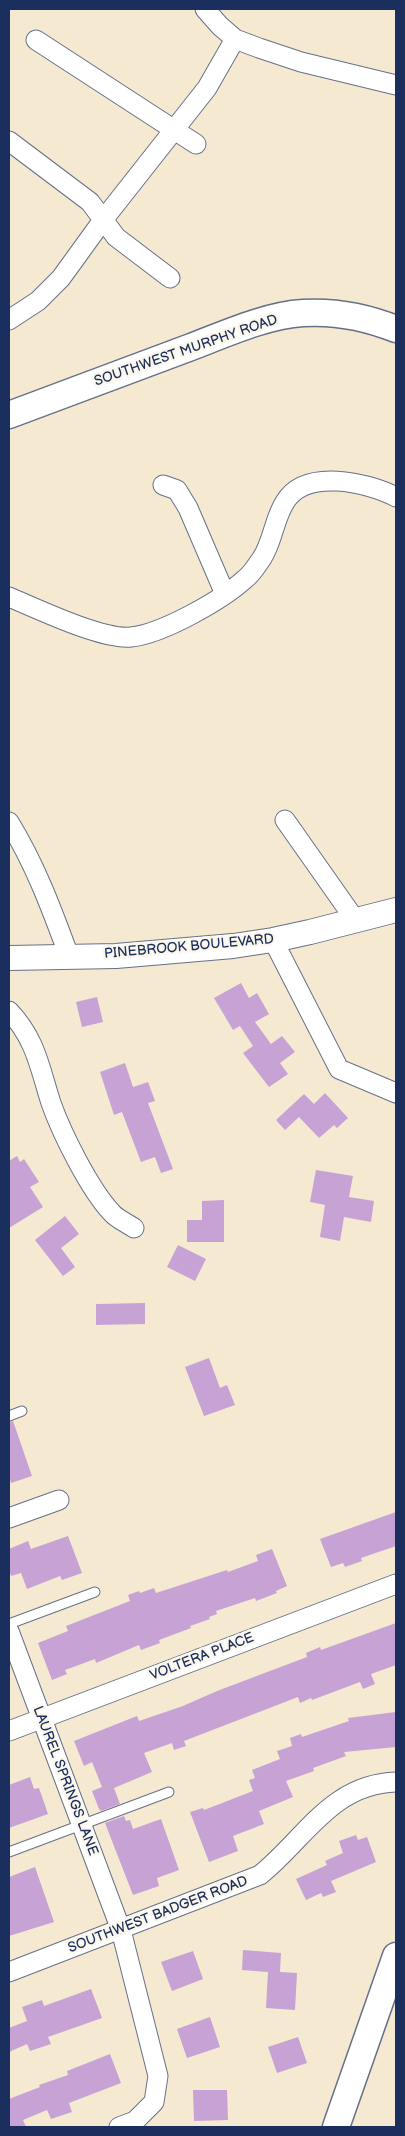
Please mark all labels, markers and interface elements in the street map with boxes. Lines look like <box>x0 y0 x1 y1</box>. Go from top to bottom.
street label: SOUTHWEST MURPHY ROAD <box>92 312 280 390</box>
street label: PINEBROOK BOULEVARD <box>103 931 275 963</box>
street label: VOLTERA PLACE <box>148 1629 256 1685</box>
street label: LAUREL SPRINGS LANE <box>29 1704 101 1858</box>
street label: SOUTHWEST BADGER ROAD <box>66 1873 250 1957</box>

